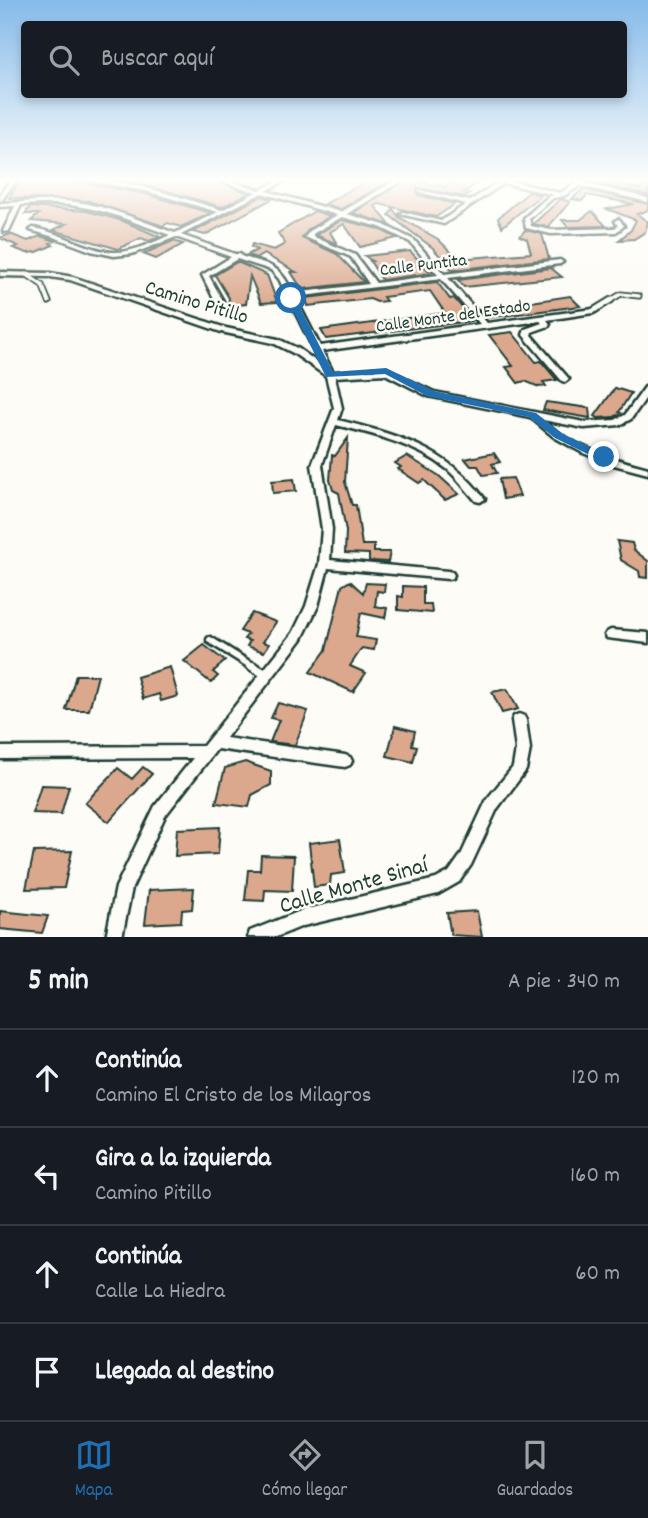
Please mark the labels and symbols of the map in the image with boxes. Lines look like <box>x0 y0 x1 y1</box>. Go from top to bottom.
street label: Calle Puntita <box>378 249 469 284</box>
street label: Camino Pitillo <box>141 274 252 334</box>
route start <box>275 282 306 313</box>
street label: Calle Monte del Estado <box>375 294 532 341</box>
route end <box>588 441 619 472</box>
street label: Calle Monte Sinaí <box>276 849 434 924</box>

